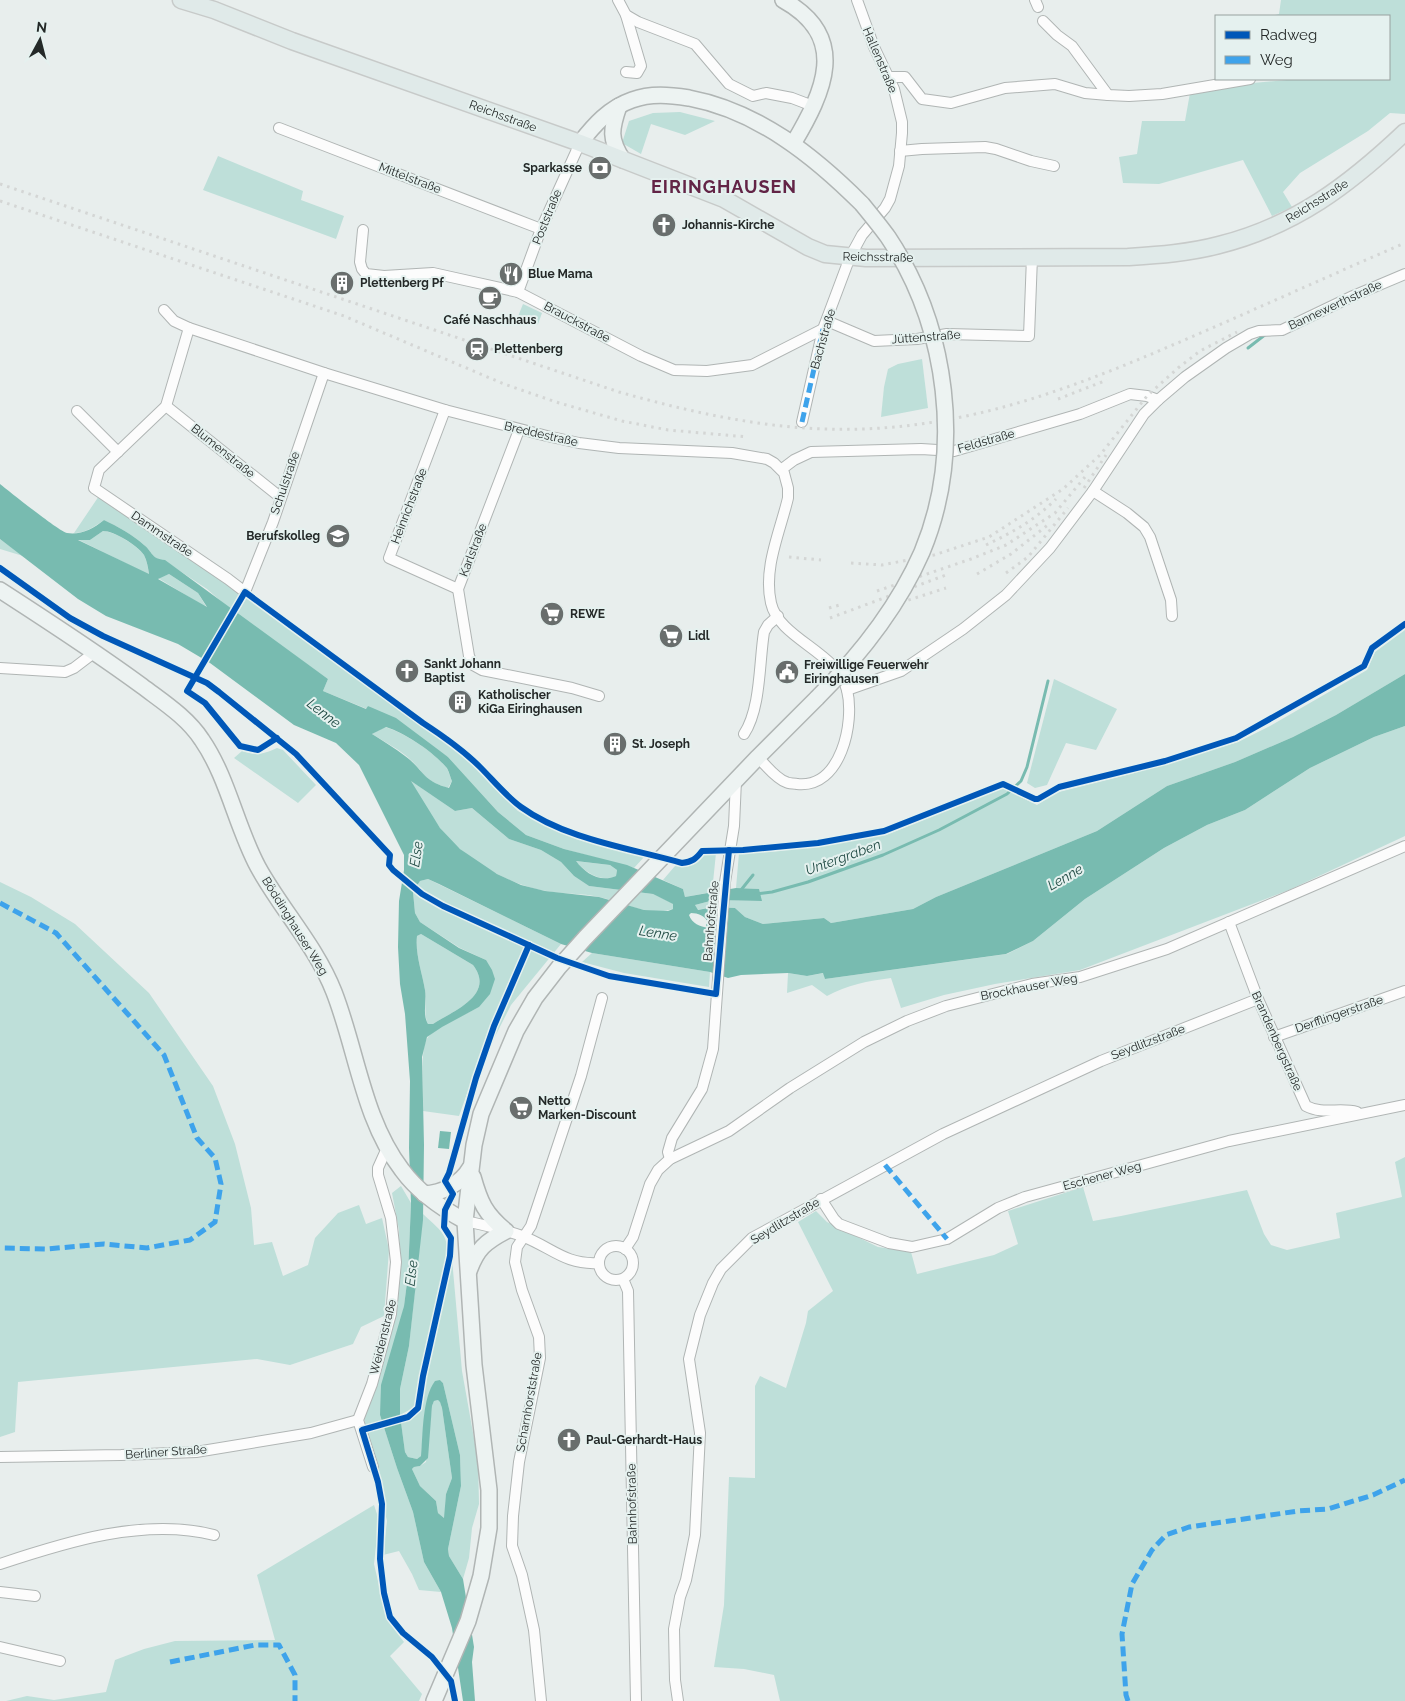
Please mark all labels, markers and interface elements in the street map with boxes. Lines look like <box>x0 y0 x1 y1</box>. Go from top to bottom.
north arrow <box>15 15 65 65</box>
legend <box>1215 15 1390 80</box>
text: N <box>35 19 48 36</box>
street label: Hallenstraße <box>860 25 900 95</box>
text: Radweg <box>1260 26 1317 44</box>
text: Weg <box>1260 51 1293 69</box>
street label: Reichsstraße <box>467 97 539 135</box>
bank icon: Sparkasse <box>587 155 613 181</box>
street label: Mittelstraße <box>377 160 443 196</box>
place label: Sparkasse <box>523 161 582 175</box>
district label: EIRINGHAUSEN <box>651 176 797 197</box>
street label: Reichsstraße <box>1283 176 1351 226</box>
street label: Poststraße <box>530 187 564 247</box>
church icon: Johannis-Kirche <box>651 212 677 238</box>
place label: Johannis-Kirche <box>682 218 775 232</box>
street label: Reichsstraße <box>842 249 914 265</box>
restaurant icon: Blue Mama <box>498 261 524 287</box>
place label: Blue Mama <box>528 267 593 281</box>
building icon: Plettenberg Pf <box>329 270 355 296</box>
place label: Plettenberg Pf <box>360 276 444 290</box>
street label: Bannewerthstraße <box>1286 277 1384 333</box>
cafe icon: Café Naschhaus <box>477 285 503 311</box>
street label: Brauckstraße <box>541 299 613 345</box>
street label: Bachstraße <box>808 307 838 371</box>
place label: Café Naschhaus <box>444 313 537 327</box>
street label: Jüttenstraße <box>891 328 961 346</box>
station icon: Plettenberg <box>464 336 490 362</box>
place label: Plettenberg <box>494 342 563 356</box>
street label: Breddestraße <box>503 419 579 449</box>
street label: Blumenstraße <box>188 421 258 481</box>
street label: Feldstraße <box>956 426 1016 456</box>
street label: Schulstraße <box>268 450 302 516</box>
street label: Heinrichstraße <box>388 466 430 546</box>
street label: Dammstraße <box>129 508 195 560</box>
street label: Karlstraße <box>456 521 490 579</box>
school or university icon: Berufskolleg <box>325 523 351 549</box>
place label: Berufskolleg <box>246 529 320 543</box>
supermarket icon: REWE <box>539 601 565 627</box>
place label: REWE <box>570 607 605 621</box>
supermarket icon: Lidl <box>658 623 684 649</box>
place label: Lidl <box>688 629 710 643</box>
place label: Sankt Johann Baptist <box>424 657 501 685</box>
church icon: Sankt Johann Baptist <box>394 658 420 684</box>
place label: Freiwillige Feuerwehr Eiringhausen <box>804 658 929 686</box>
public building icon: Freiwillige Feuerwehr Eiringhausen <box>774 659 800 685</box>
place label: Katholischer KiGa Eiringhausen <box>478 688 582 716</box>
building icon: Katholischer KiGa Eiringhausen <box>447 689 473 715</box>
water label: Lenne <box>304 695 344 731</box>
building icon: St. Joseph <box>602 731 628 757</box>
place label: St. Joseph <box>632 737 690 751</box>
water label: Untergraben <box>803 836 883 878</box>
water label: Else <box>406 839 426 868</box>
water label: Lenne <box>1044 860 1086 893</box>
street label: Böddinghauser Weg <box>259 874 331 978</box>
street label: Bahnhofstraße <box>701 880 721 962</box>
water label: Lenne <box>638 922 679 944</box>
street label: Brockhauser Weg <box>979 971 1079 1003</box>
street label: Brandenbergstraße <box>1249 989 1305 1093</box>
street label: Derfflingerstraße <box>1293 992 1385 1036</box>
street label: Seydlitzstraße <box>1109 1022 1187 1062</box>
place label: Netto Marken-Discount <box>538 1094 637 1122</box>
supermarket icon: Netto Marken-Discount <box>508 1095 534 1121</box>
street label: Eschener Weg <box>1061 1159 1143 1193</box>
street label: Seydlitzstraße <box>748 1195 822 1247</box>
water label: Else <box>401 1259 421 1287</box>
street label: Weidenstraße <box>367 1298 399 1376</box>
street label: Scharnhorststraße <box>513 1351 545 1453</box>
church icon: Paul-Gerhardt-Haus <box>556 1427 582 1453</box>
place label: Paul-Gerhardt-Haus <box>586 1433 702 1447</box>
street label: Berliner Straße <box>125 1442 207 1462</box>
street label: Bahnhofstraße <box>624 1464 640 1544</box>

